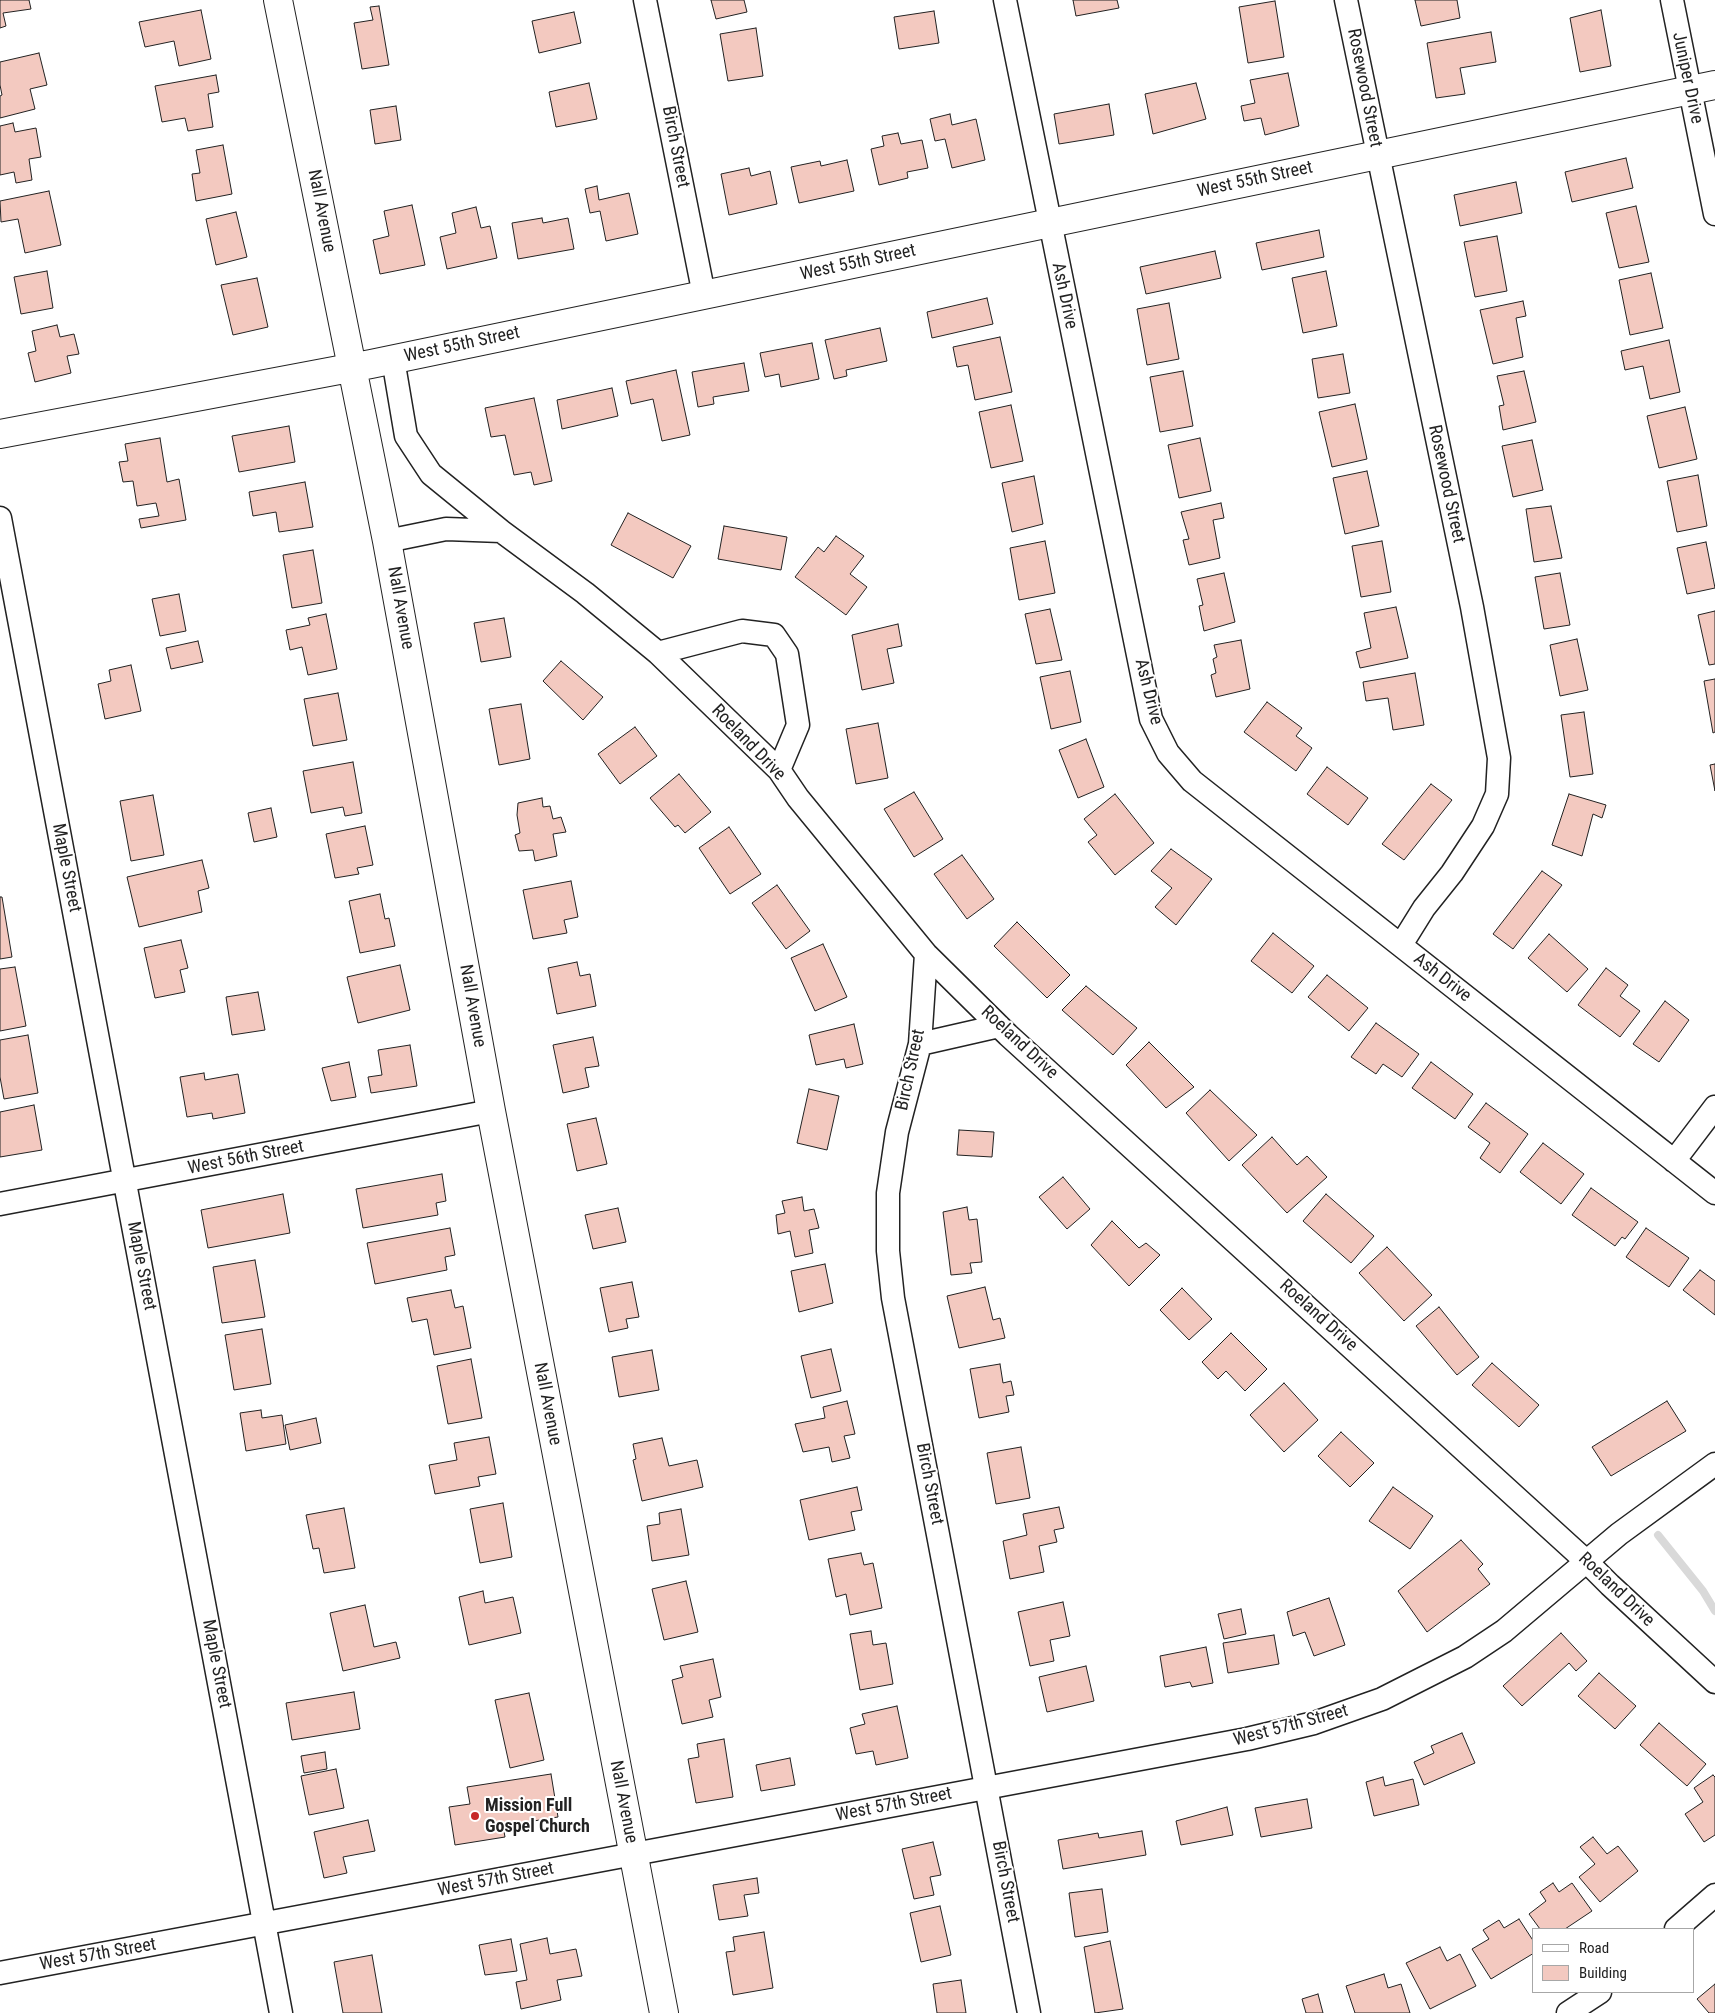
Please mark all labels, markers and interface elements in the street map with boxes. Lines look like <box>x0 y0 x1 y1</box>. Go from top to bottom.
street label: Rosewood Street <box>1342 27 1386 149</box>
street label: Juniper Drive <box>1667 30 1707 126</box>
street label: Birch Street <box>657 104 693 190</box>
street label: West 55th Street <box>1195 157 1315 203</box>
street label: Nall Avenue <box>302 168 340 254</box>
street label: West 55th Street <box>798 240 918 286</box>
street label: Ash Drive <box>1046 261 1082 331</box>
street label: West 55th Street <box>402 322 522 368</box>
street label: Rosewood Street <box>1423 423 1469 545</box>
street label: Nall Avenue <box>382 565 418 651</box>
street label: Ash Drive <box>1129 657 1167 727</box>
street label: Roeland Drive <box>706 700 790 786</box>
street label: Maple Street <box>47 822 85 914</box>
street label: Ash Drive <box>1409 949 1475 1007</box>
street label: Nall Avenue <box>454 963 490 1049</box>
street label: Roeland Drive <box>976 1002 1062 1084</box>
street label: Birch Street <box>892 1027 930 1113</box>
street label: West 56th Street <box>186 1136 306 1180</box>
street label: Maple Street <box>122 1220 160 1312</box>
street label: Roeland Drive <box>1275 1275 1361 1357</box>
street label: Nall Avenue <box>528 1361 566 1447</box>
street label: Birch Street <box>911 1441 947 1527</box>
street label: Roeland Drive <box>1573 1548 1659 1632</box>
street label: Maple Street <box>197 1618 235 1710</box>
street label: West 57th Street <box>1231 1700 1351 1752</box>
street label: Nall Avenue <box>604 1759 642 1845</box>
street label: West 57th Street <box>834 1783 954 1827</box>
place label: Mission Full Gospel Church <box>485 1795 590 1838</box>
marker: Mission Full Gospel Church <box>469 1810 481 1822</box>
street label: Birch Street <box>987 1839 1023 1925</box>
street label: West 57th Street <box>436 1858 556 1902</box>
legend <box>1532 1928 1695 1993</box>
street label: West 57th Street <box>38 1934 158 1976</box>
text: Road <box>1579 1939 1609 1957</box>
text: Building <box>1579 1964 1627 1982</box>

